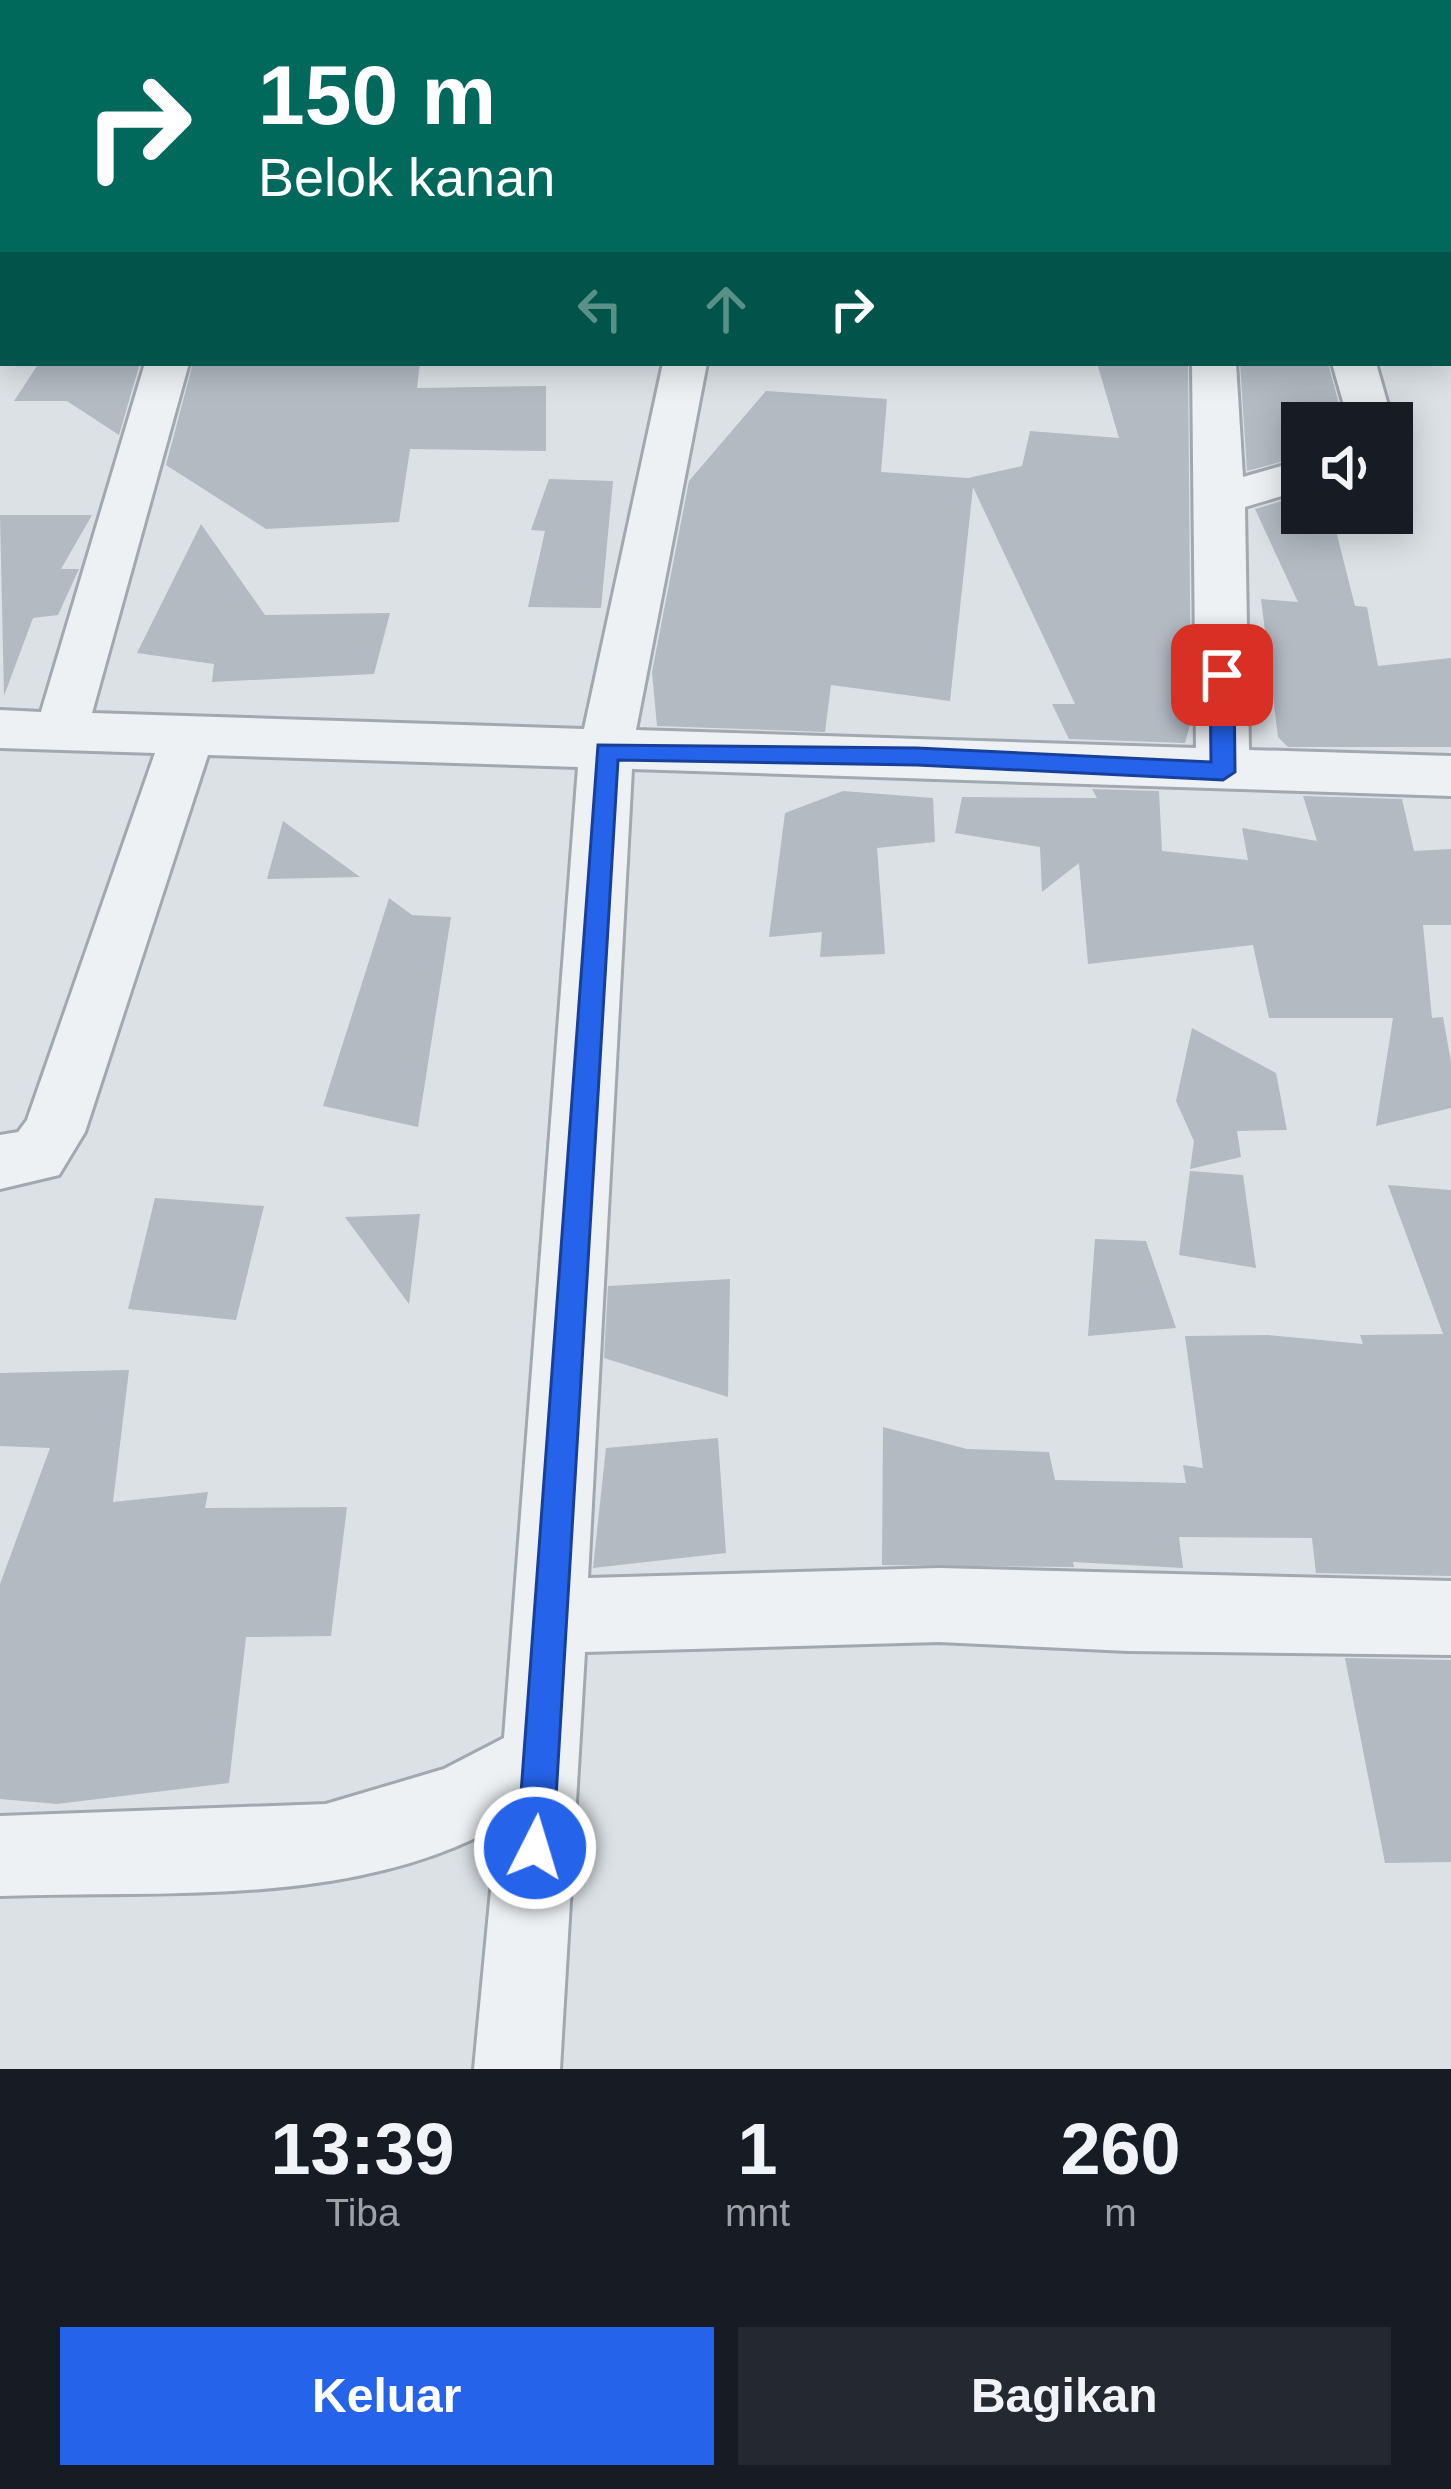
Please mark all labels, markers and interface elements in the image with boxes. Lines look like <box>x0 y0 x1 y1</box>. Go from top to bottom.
icon: right <box>60 48 216 204</box>
text: 150 m <box>258 48 496 142</box>
text: Belok kanan <box>258 147 555 207</box>
icon: left <box>567 276 633 342</box>
icon: ahead <box>693 276 759 342</box>
icon: right <box>819 276 885 342</box>
map controls <box>1281 402 1413 534</box>
button: sound <box>1281 402 1413 534</box>
pin <box>1171 624 1273 726</box>
icon: arrive <box>1189 642 1255 708</box>
position arrow <box>472 1785 598 1911</box>
text: 13:39 <box>270 2109 455 2189</box>
text: 1 <box>737 2109 778 2189</box>
text: 260 <box>1060 2109 1181 2189</box>
text: Tiba <box>325 2191 400 2234</box>
text: mnt <box>725 2191 790 2234</box>
text: m <box>1104 2191 1137 2234</box>
button: Keluar <box>60 2327 714 2465</box>
button: Bagikan <box>738 2327 1391 2465</box>

